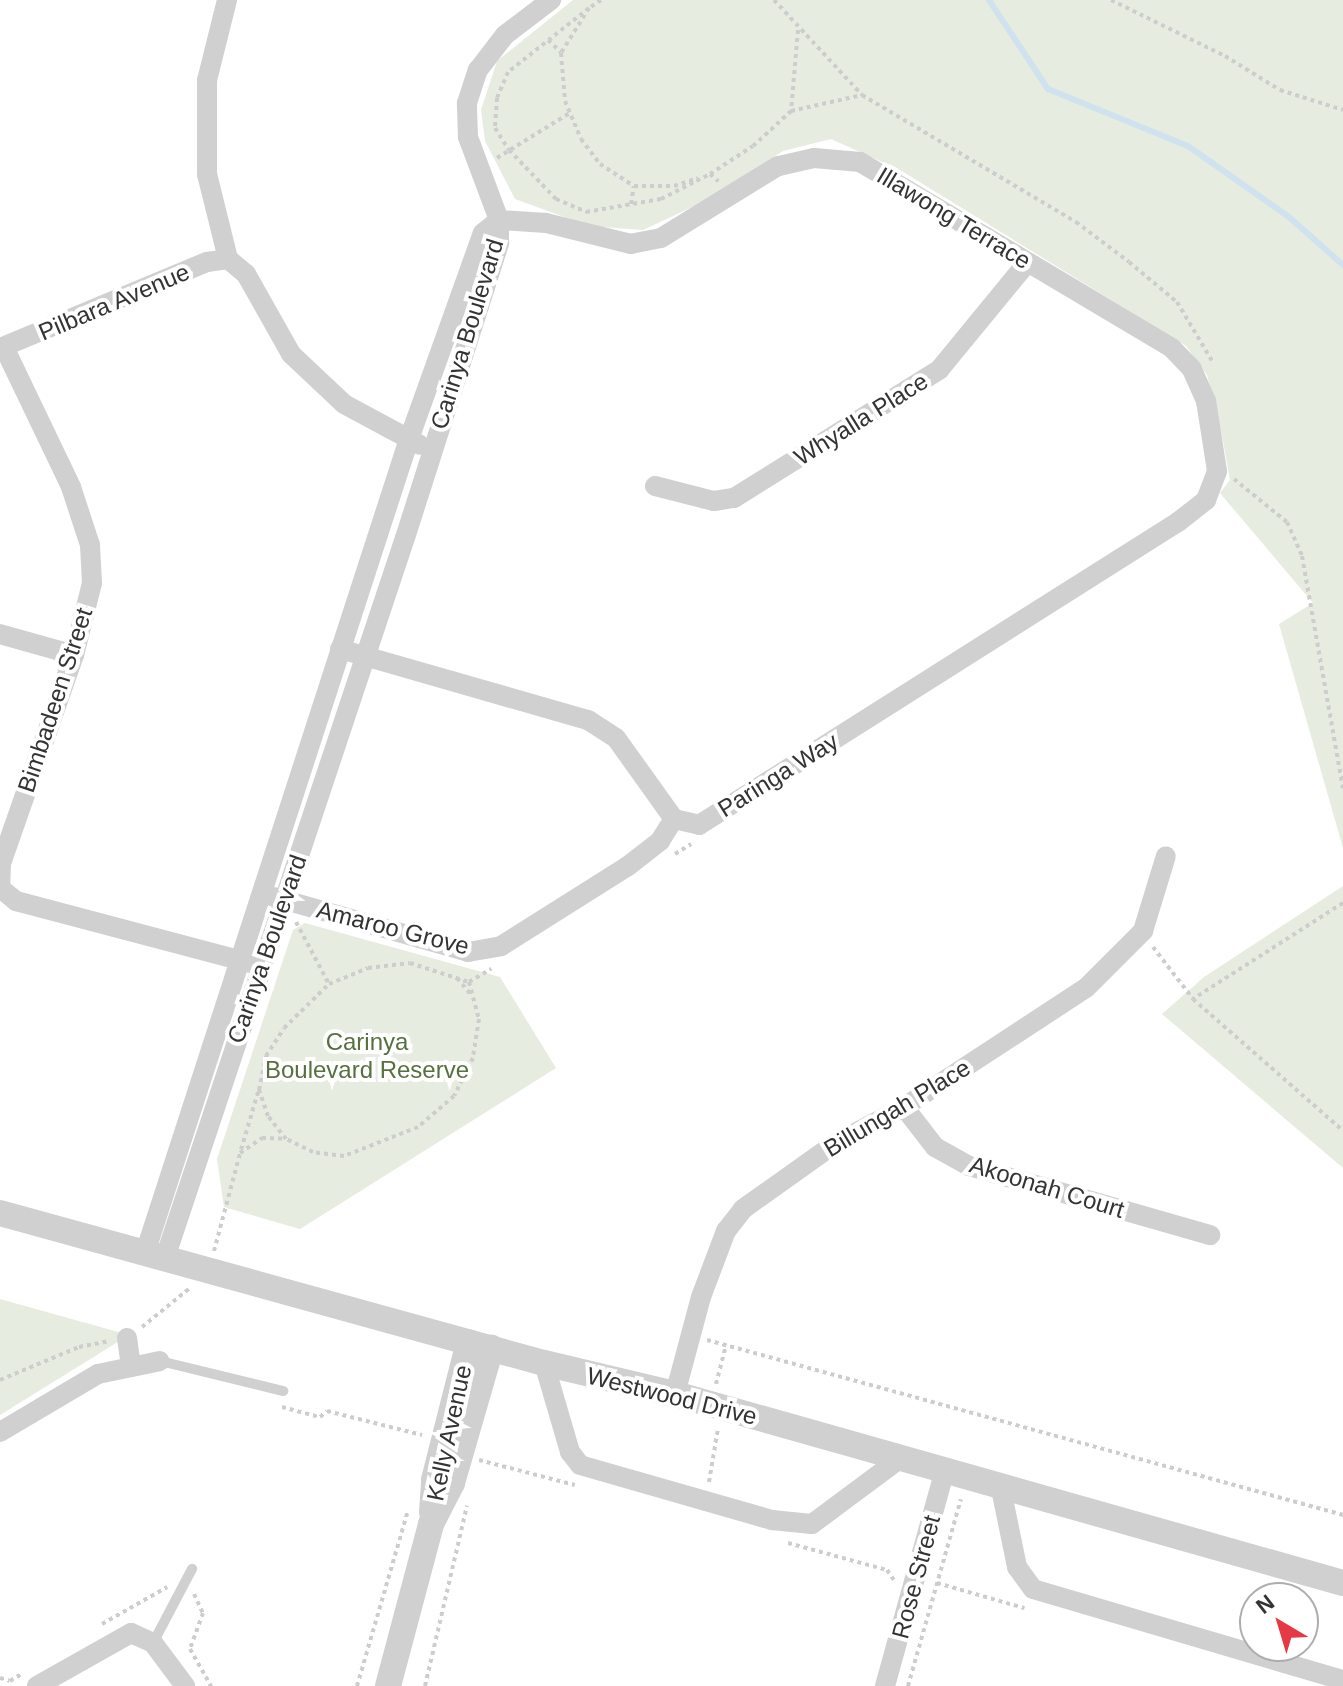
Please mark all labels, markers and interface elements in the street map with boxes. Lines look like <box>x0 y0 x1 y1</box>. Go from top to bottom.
street label: Illawong Terrace <box>872 161 1036 275</box>
street label: Carinya Boulevard <box>424 235 510 433</box>
street label: Pilbara Avenue <box>34 257 194 347</box>
street label: Whyalla Place <box>789 366 933 472</box>
street label: Bimbadeen Street <box>12 604 98 796</box>
street label: Paringa Way <box>712 727 844 823</box>
street label: Carinya Boulevard <box>221 851 313 1047</box>
street label: Amaroo Grove <box>314 895 472 961</box>
park label: Carinya Boulevard Reserve <box>265 1028 469 1084</box>
street label: Billungah Place <box>819 1053 975 1163</box>
street label: Akoonah Court <box>966 1150 1128 1224</box>
street label: Westwood Drive <box>584 1361 760 1431</box>
street label: Kelly Avenue <box>420 1362 478 1504</box>
street label: Rose Street <box>886 1512 946 1642</box>
north arrow <box>1239 1582 1319 1662</box>
text: N <box>1251 1590 1279 1619</box>

